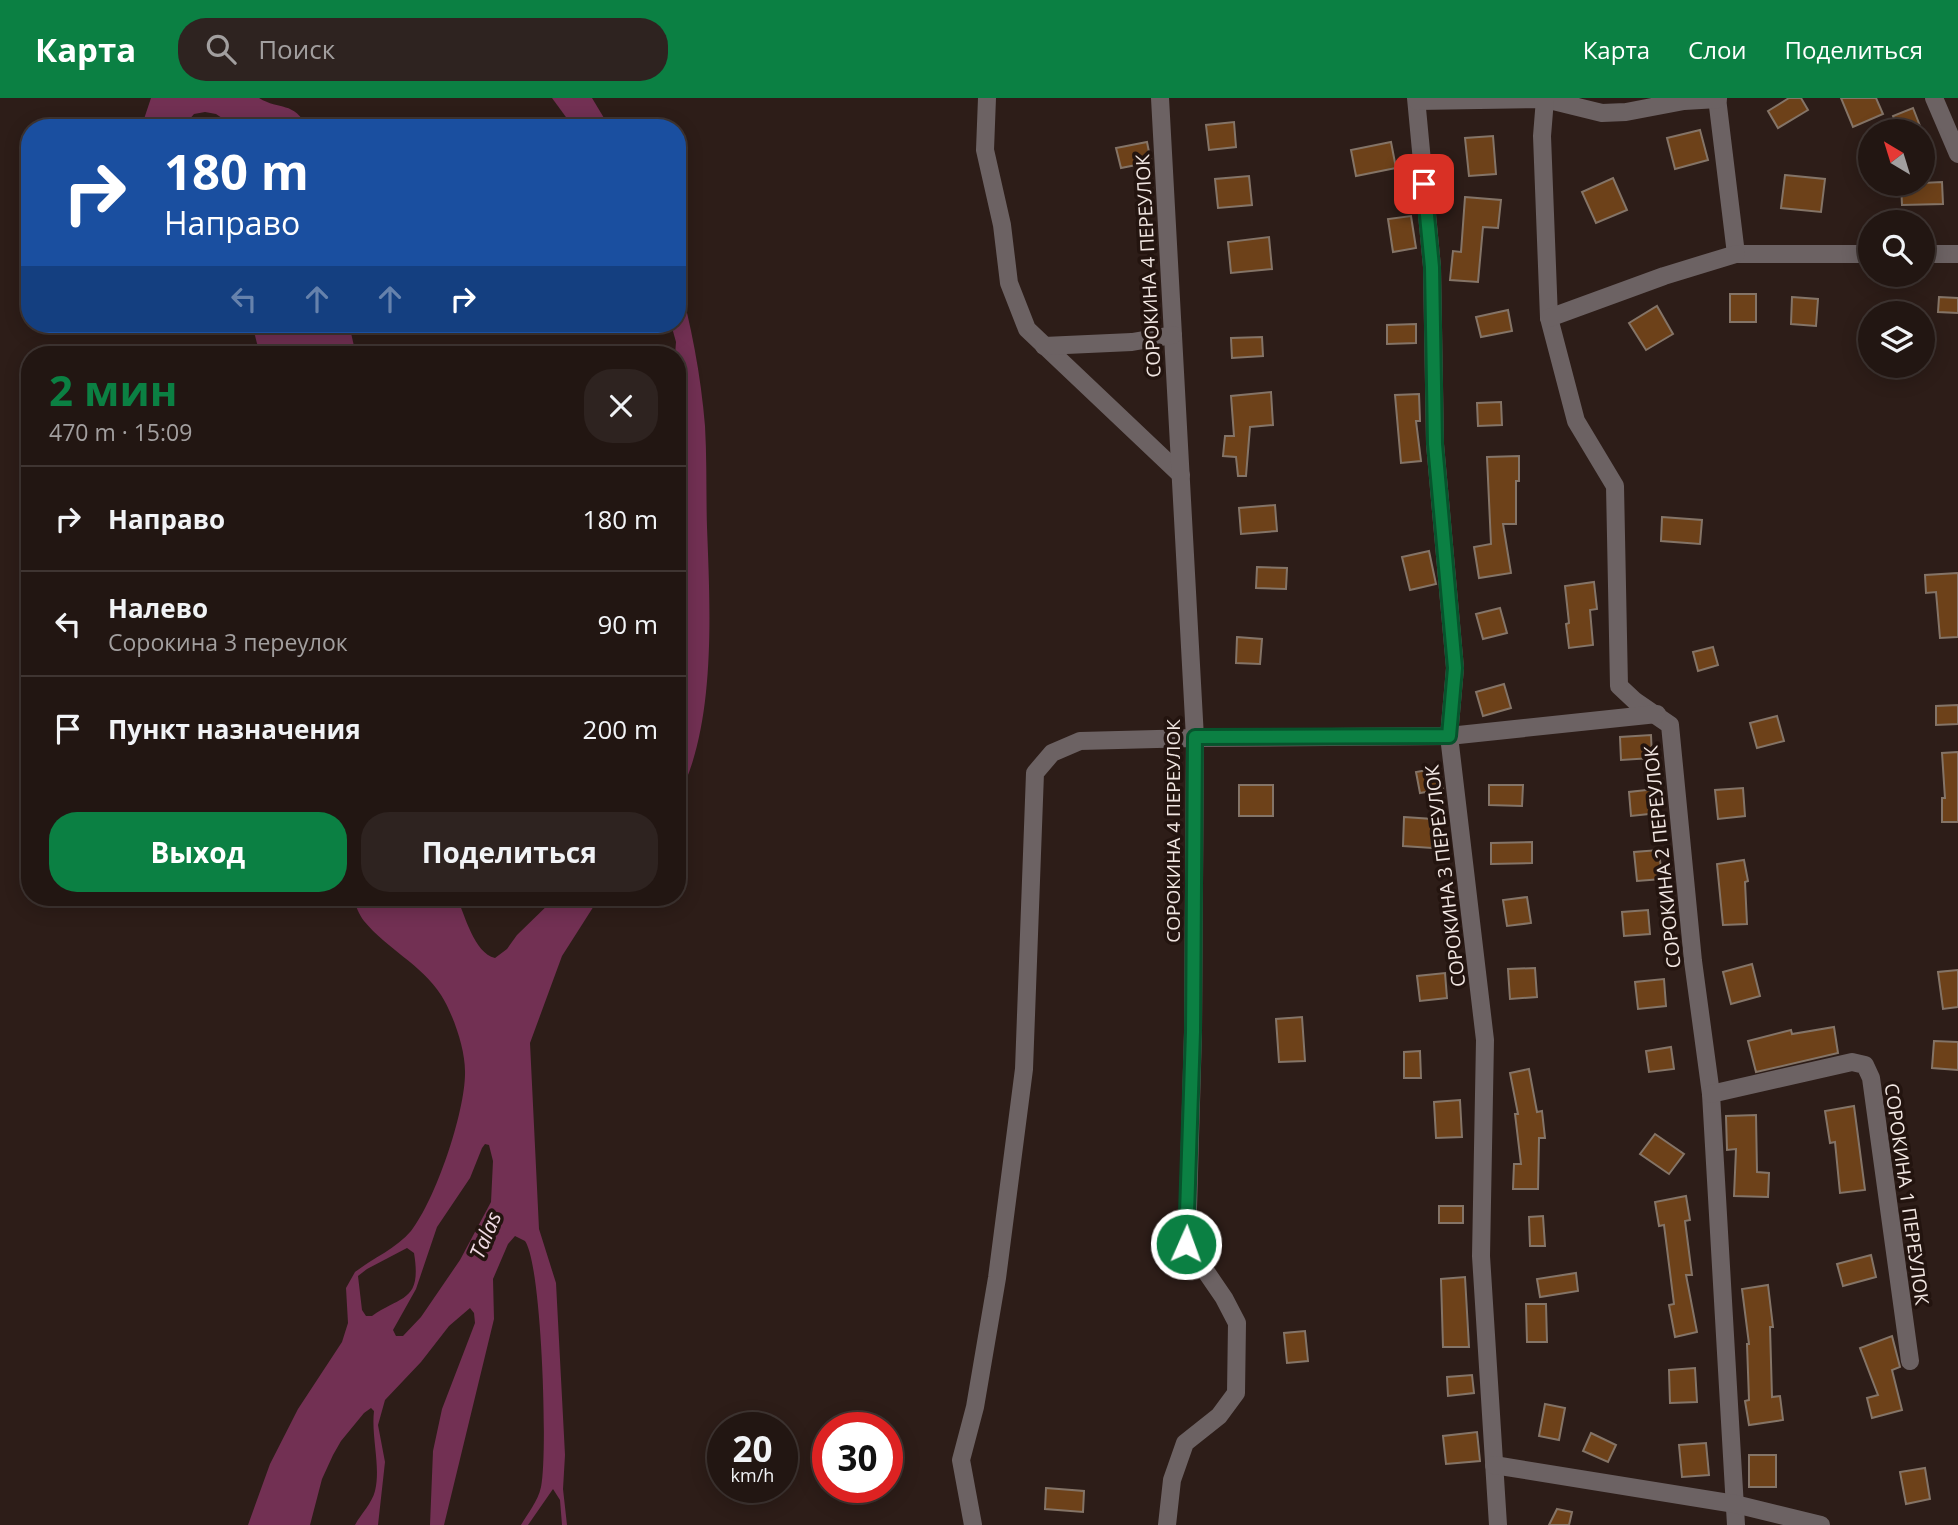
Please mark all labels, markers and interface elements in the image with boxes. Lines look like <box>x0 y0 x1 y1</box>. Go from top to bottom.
search box <box>178 18 668 81</box>
text: Карта <box>35 27 136 72</box>
icon: search <box>202 30 240 68</box>
text: Поиск <box>258 31 335 67</box>
text: Карта <box>1583 33 1650 66</box>
text: Слои <box>1688 33 1747 66</box>
text: Поделиться <box>1785 33 1923 66</box>
north arrow <box>1858 119 1936 196</box>
map controls <box>1858 119 1935 378</box>
text: 180 m <box>164 138 309 204</box>
icon: right <box>49 147 140 238</box>
street label: СОРОКИНА 4 ПЕРЕУЛОК <box>1129 153 1167 378</box>
pin <box>1394 154 1454 214</box>
icon: arrive <box>1405 165 1443 203</box>
text: Направо <box>164 201 300 244</box>
button: search <box>1858 210 1935 287</box>
icon: left <box>225 280 263 318</box>
icon: ahead <box>298 280 336 318</box>
icon: ahead <box>371 280 409 318</box>
icon: right <box>444 280 482 318</box>
button: layers <box>1858 301 1935 378</box>
text: 2 мин <box>49 361 177 418</box>
button: close <box>584 369 658 443</box>
text: 470 m · 15:09 <box>49 416 192 448</box>
icon: right <box>49 500 87 538</box>
text: Направо <box>108 501 225 537</box>
text: 180 m <box>583 501 658 537</box>
text: Налево <box>108 590 208 626</box>
icon: left <box>49 605 87 643</box>
text: 90 m <box>597 606 658 642</box>
text: Сорокина 3 переулок <box>108 626 348 658</box>
icon: arrive <box>49 710 87 748</box>
text: Пункт назначения <box>108 711 361 747</box>
text: 200 m <box>583 711 658 747</box>
street label: СОРОКИНА 4 ПЕРЕУЛОК <box>1160 719 1186 943</box>
street label: СОРОКИНА 2 ПЕРЕУЛОК <box>1637 744 1687 970</box>
street label: СОРОКИНА 3 ПЕРЕУЛОК <box>1418 763 1472 989</box>
button: Выход <box>49 812 347 892</box>
button: Поделиться <box>361 812 658 892</box>
street label: СОРОКИНА 1 ПЕРЕУЛОК <box>1879 1081 1935 1307</box>
water label: Talas <box>463 1207 507 1263</box>
position arrow <box>1149 1207 1223 1281</box>
speed limit sign: 30 <box>812 1412 903 1503</box>
text: 20 <box>732 1425 773 1472</box>
text: km/h <box>731 1463 774 1487</box>

